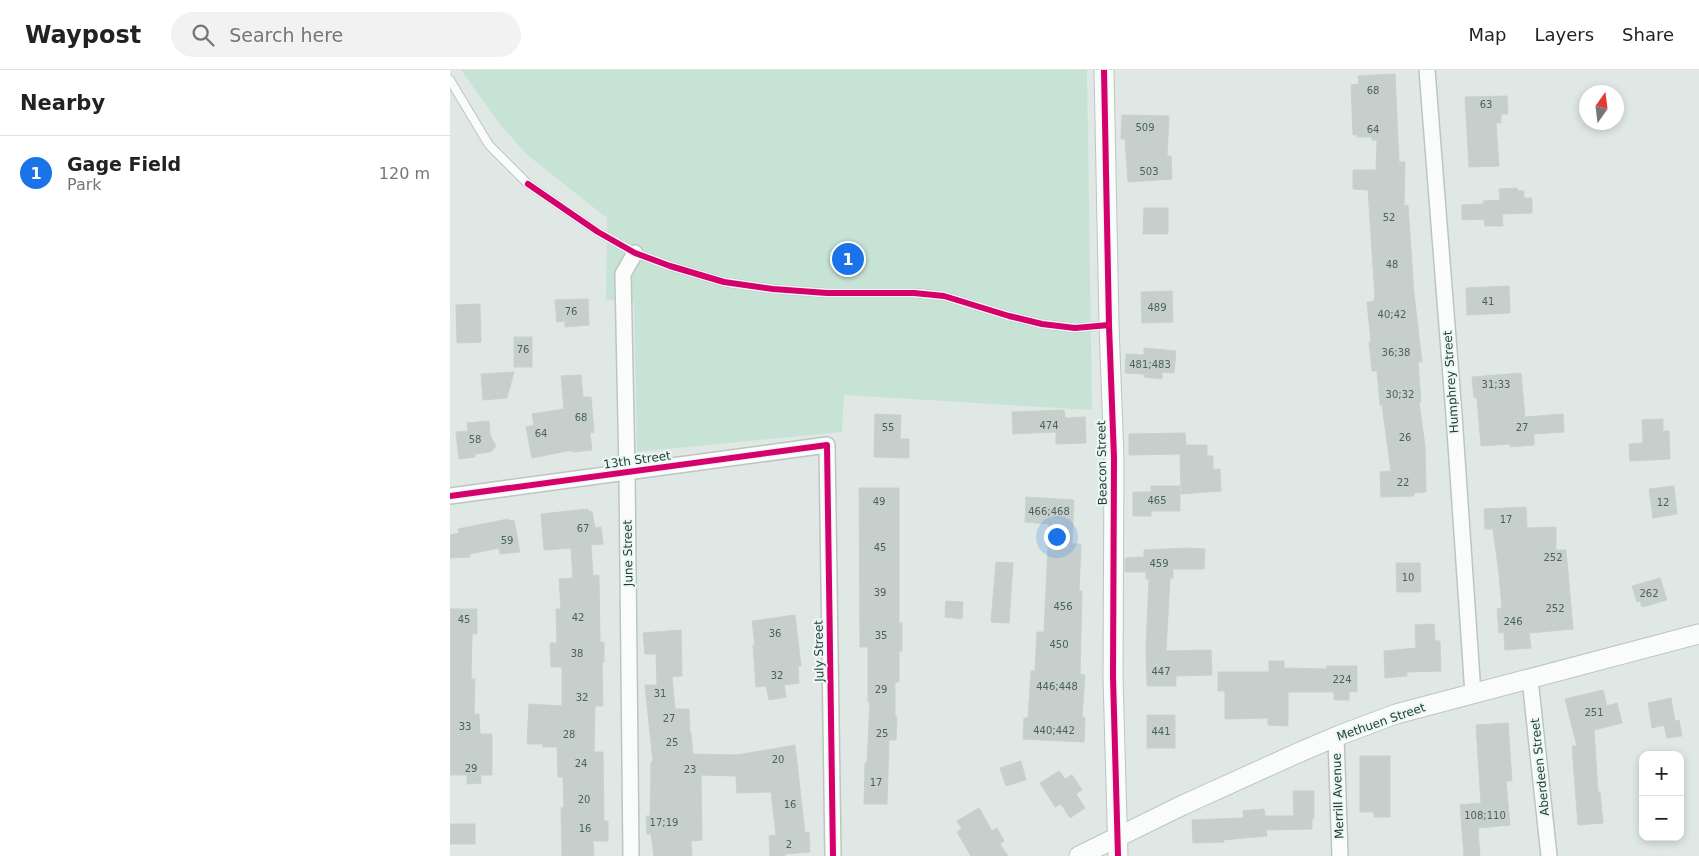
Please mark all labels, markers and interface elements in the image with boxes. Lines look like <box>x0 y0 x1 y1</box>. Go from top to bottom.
search box <box>171 12 521 57</box>
text: Waypost <box>25 21 141 49</box>
icon: search <box>189 21 217 49</box>
text: Search here <box>229 24 343 46</box>
text: Map <box>1468 24 1506 45</box>
text: Layers <box>1534 24 1594 45</box>
text: Share <box>1622 24 1674 45</box>
house number: 68 <box>1367 85 1379 96</box>
north arrow <box>1579 85 1624 130</box>
text: Nearby <box>20 91 105 115</box>
house number: 63 <box>1480 99 1492 110</box>
house number: 509 <box>1135 122 1155 133</box>
house number: 64 <box>1367 124 1379 135</box>
text: Gage Field <box>67 153 181 175</box>
text: 1 <box>30 164 42 183</box>
text: 120 m <box>379 164 430 183</box>
house number: 503 <box>1139 166 1159 177</box>
text: Park <box>67 175 102 194</box>
house number: 52 <box>1383 212 1395 223</box>
pin: 1 <box>832 240 864 278</box>
house number: 48 <box>1386 259 1398 270</box>
house number: 41 <box>1482 296 1494 307</box>
house number: 489 <box>1147 302 1167 313</box>
house number: 76 <box>565 306 577 317</box>
house number: 40;42 <box>1378 309 1406 320</box>
street label: Humphrey Street <box>1440 330 1462 434</box>
house number: 76 <box>517 344 529 355</box>
house number: 36;38 <box>1382 347 1410 358</box>
house number: 481;483 <box>1129 359 1171 370</box>
house number: 31;33 <box>1482 379 1510 390</box>
house number: 30;32 <box>1386 389 1414 400</box>
house number: 68 <box>575 412 587 423</box>
house number: 474 <box>1039 420 1059 431</box>
street label: Beacon Street <box>1094 420 1110 506</box>
house number: 55 <box>882 422 894 433</box>
house number: 27 <box>1516 422 1528 433</box>
house number: 64 <box>535 428 547 439</box>
house number: 26 <box>1399 432 1411 443</box>
house number: 58 <box>469 434 481 445</box>
street label: 13th Street <box>602 448 672 472</box>
house number: 22 <box>1397 477 1409 488</box>
house number: 465 <box>1147 495 1167 506</box>
house number: 49 <box>873 496 885 507</box>
house number: 12 <box>1657 497 1669 508</box>
house number: 466;468 <box>1028 506 1070 517</box>
house number: 17 <box>1500 514 1512 525</box>
street label: June Street <box>620 519 636 587</box>
house number: 67 <box>577 523 589 534</box>
your location <box>1044 524 1070 550</box>
house number: 59 <box>501 535 513 546</box>
house number: 45 <box>874 542 886 553</box>
house number: 252 <box>1543 552 1563 563</box>
house number: 459 <box>1149 558 1169 569</box>
house number: 10 <box>1402 572 1414 583</box>
house number: 39 <box>874 587 886 598</box>
house number: 262 <box>1639 588 1659 599</box>
house number: 456 <box>1053 601 1073 612</box>
house number: 252 <box>1545 603 1565 614</box>
house number: 42 <box>572 612 584 623</box>
house number: 45 <box>458 614 470 625</box>
house number: 246 <box>1503 616 1523 627</box>
street label: July Street <box>811 620 827 683</box>
house number: 36 <box>769 628 781 639</box>
house number: 35 <box>875 630 887 641</box>
house number: 450 <box>1049 639 1069 650</box>
house number: 38 <box>571 648 583 659</box>
house number: 447 <box>1151 666 1171 677</box>
house number: 32 <box>771 670 783 681</box>
house number: 224 <box>1332 674 1352 685</box>
house number: 446;448 <box>1036 681 1078 692</box>
house number: 29 <box>875 684 887 695</box>
house number: 31 <box>654 688 666 699</box>
house number: 32 <box>576 692 588 703</box>
street label: Methuen Street <box>1335 700 1427 744</box>
house number: 251 <box>1584 707 1604 718</box>
house number: 27 <box>663 713 675 724</box>
street label: Aberdeen Street <box>1528 717 1552 817</box>
house number: 33 <box>459 721 471 732</box>
house number: 440;442 <box>1033 725 1075 736</box>
house number: 441 <box>1151 726 1171 737</box>
house number: 25 <box>876 728 888 739</box>
house number: 28 <box>563 729 575 740</box>
house number: 25 <box>666 737 678 748</box>
map controls <box>1639 751 1684 841</box>
button: + <box>1639 751 1684 796</box>
street label: Merrill Avenue <box>1330 753 1346 839</box>
house number: 20 <box>772 754 784 765</box>
house number: 24 <box>575 758 587 769</box>
house number: 29 <box>465 763 477 774</box>
house number: 23 <box>684 764 696 775</box>
house number: 17 <box>870 777 882 788</box>
house number: 20 <box>578 794 590 805</box>
button: − <box>1639 796 1684 841</box>
house number: 16 <box>784 799 796 810</box>
house number: 108;110 <box>1464 810 1506 821</box>
house number: 17;19 <box>650 817 678 828</box>
house number: 16 <box>579 823 591 834</box>
house number: 2 <box>786 839 792 850</box>

